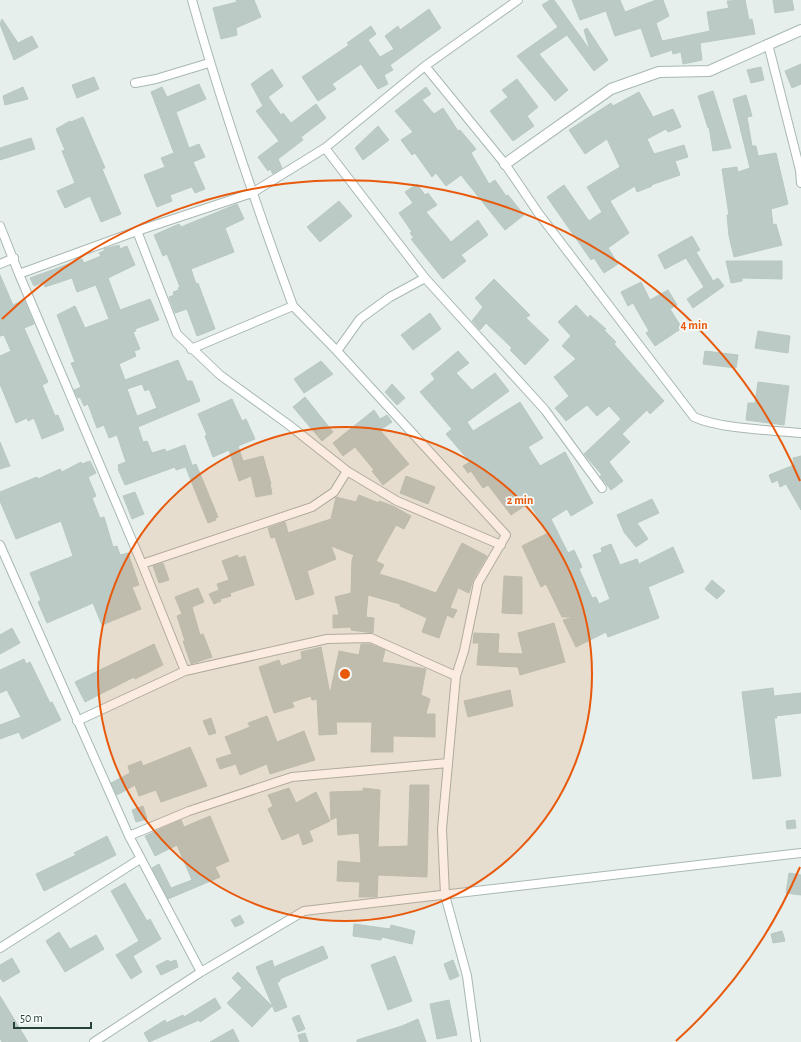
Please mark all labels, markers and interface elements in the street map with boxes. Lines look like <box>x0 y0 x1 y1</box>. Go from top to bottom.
text: 4 min <box>680 319 708 331</box>
text: 2 min <box>507 494 533 506</box>
centre of rings <box>338 667 352 681</box>
scale bar <box>14 1004 91 1030</box>
text: 50 m <box>20 1012 43 1024</box>

